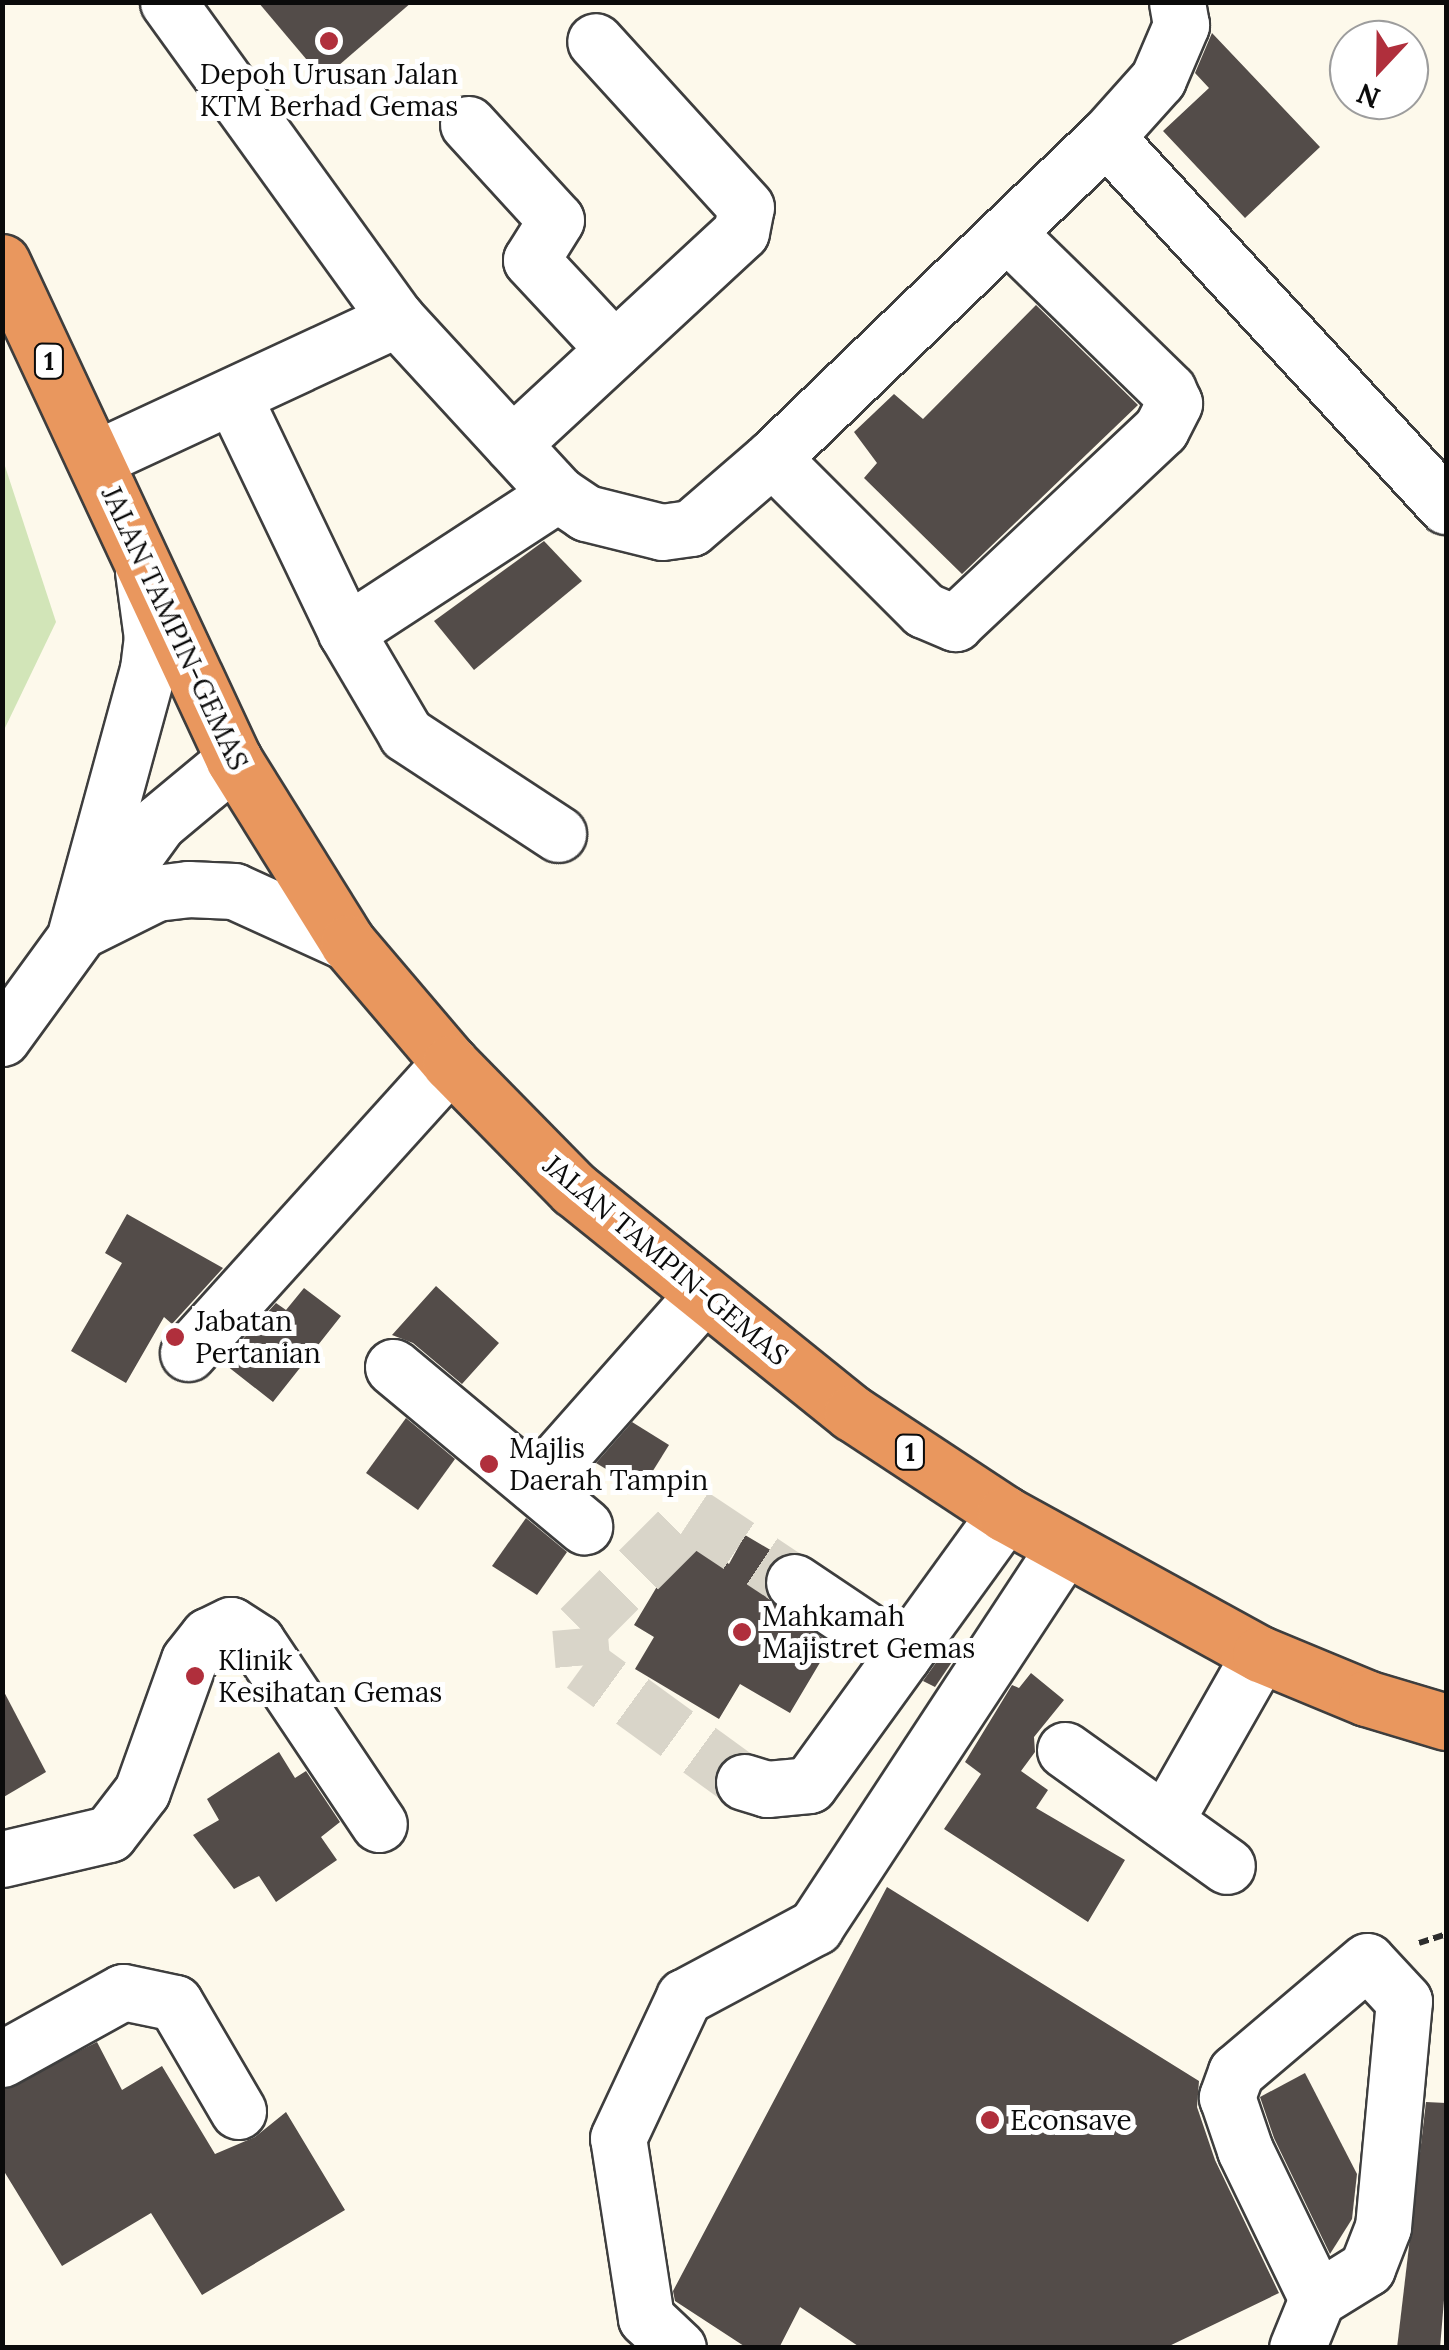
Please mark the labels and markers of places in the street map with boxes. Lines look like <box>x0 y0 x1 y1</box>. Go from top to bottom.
marker: Depoh Urusan Jalan KTM Berhad Gemas <box>318 30 340 52</box>
place label: Depoh Urusan Jalan KTM Berhad Gemas <box>200 57 458 123</box>
place label: Jabatan Pertanian <box>195 1304 321 1370</box>
marker: Jabatan Pertanian <box>164 1326 186 1348</box>
place label: Majlis Daerah Tampin <box>509 1431 708 1497</box>
marker: Majlis Daerah Tampin <box>478 1453 500 1475</box>
place label: Mahkamah Majistret Gemas <box>762 1599 975 1665</box>
marker: Mahkamah Majistret Gemas <box>731 1621 753 1643</box>
place label: Klinik Kesihatan Gemas <box>218 1643 442 1709</box>
marker: Klinik Kesihatan Gemas <box>182 1663 208 1689</box>
place label: Econsave <box>1010 2103 1132 2137</box>
marker: Econsave <box>979 2109 1001 2131</box>

